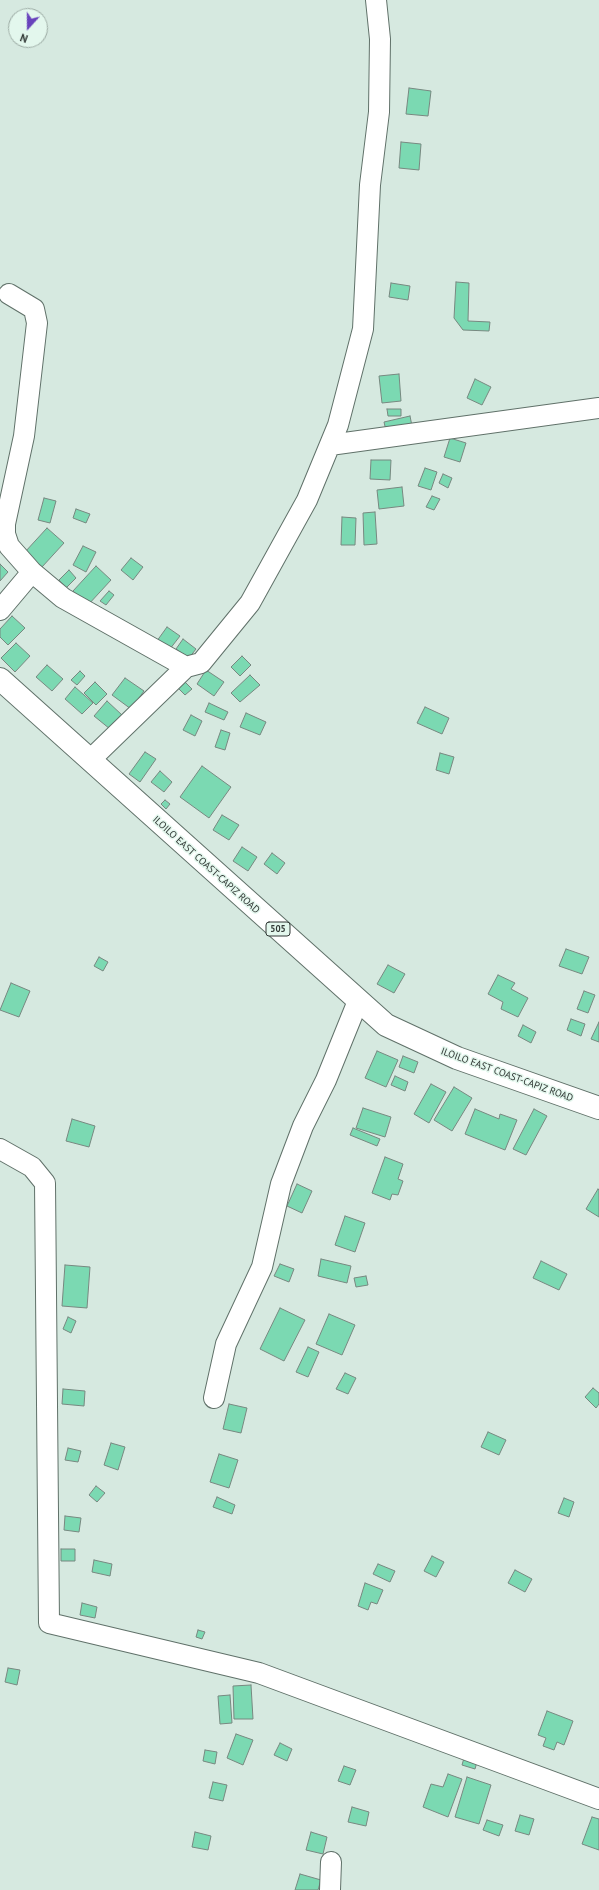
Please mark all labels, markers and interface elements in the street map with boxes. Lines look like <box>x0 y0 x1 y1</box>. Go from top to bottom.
north arrow <box>8 8 48 48</box>
text: N <box>18 30 30 46</box>
street label: ILOILO EAST COAST-CAPIZ ROAD <box>150 814 262 916</box>
road number: 505 <box>266 922 290 936</box>
street label: ILOILO EAST COAST-CAPIZ ROAD <box>439 1045 575 1105</box>

